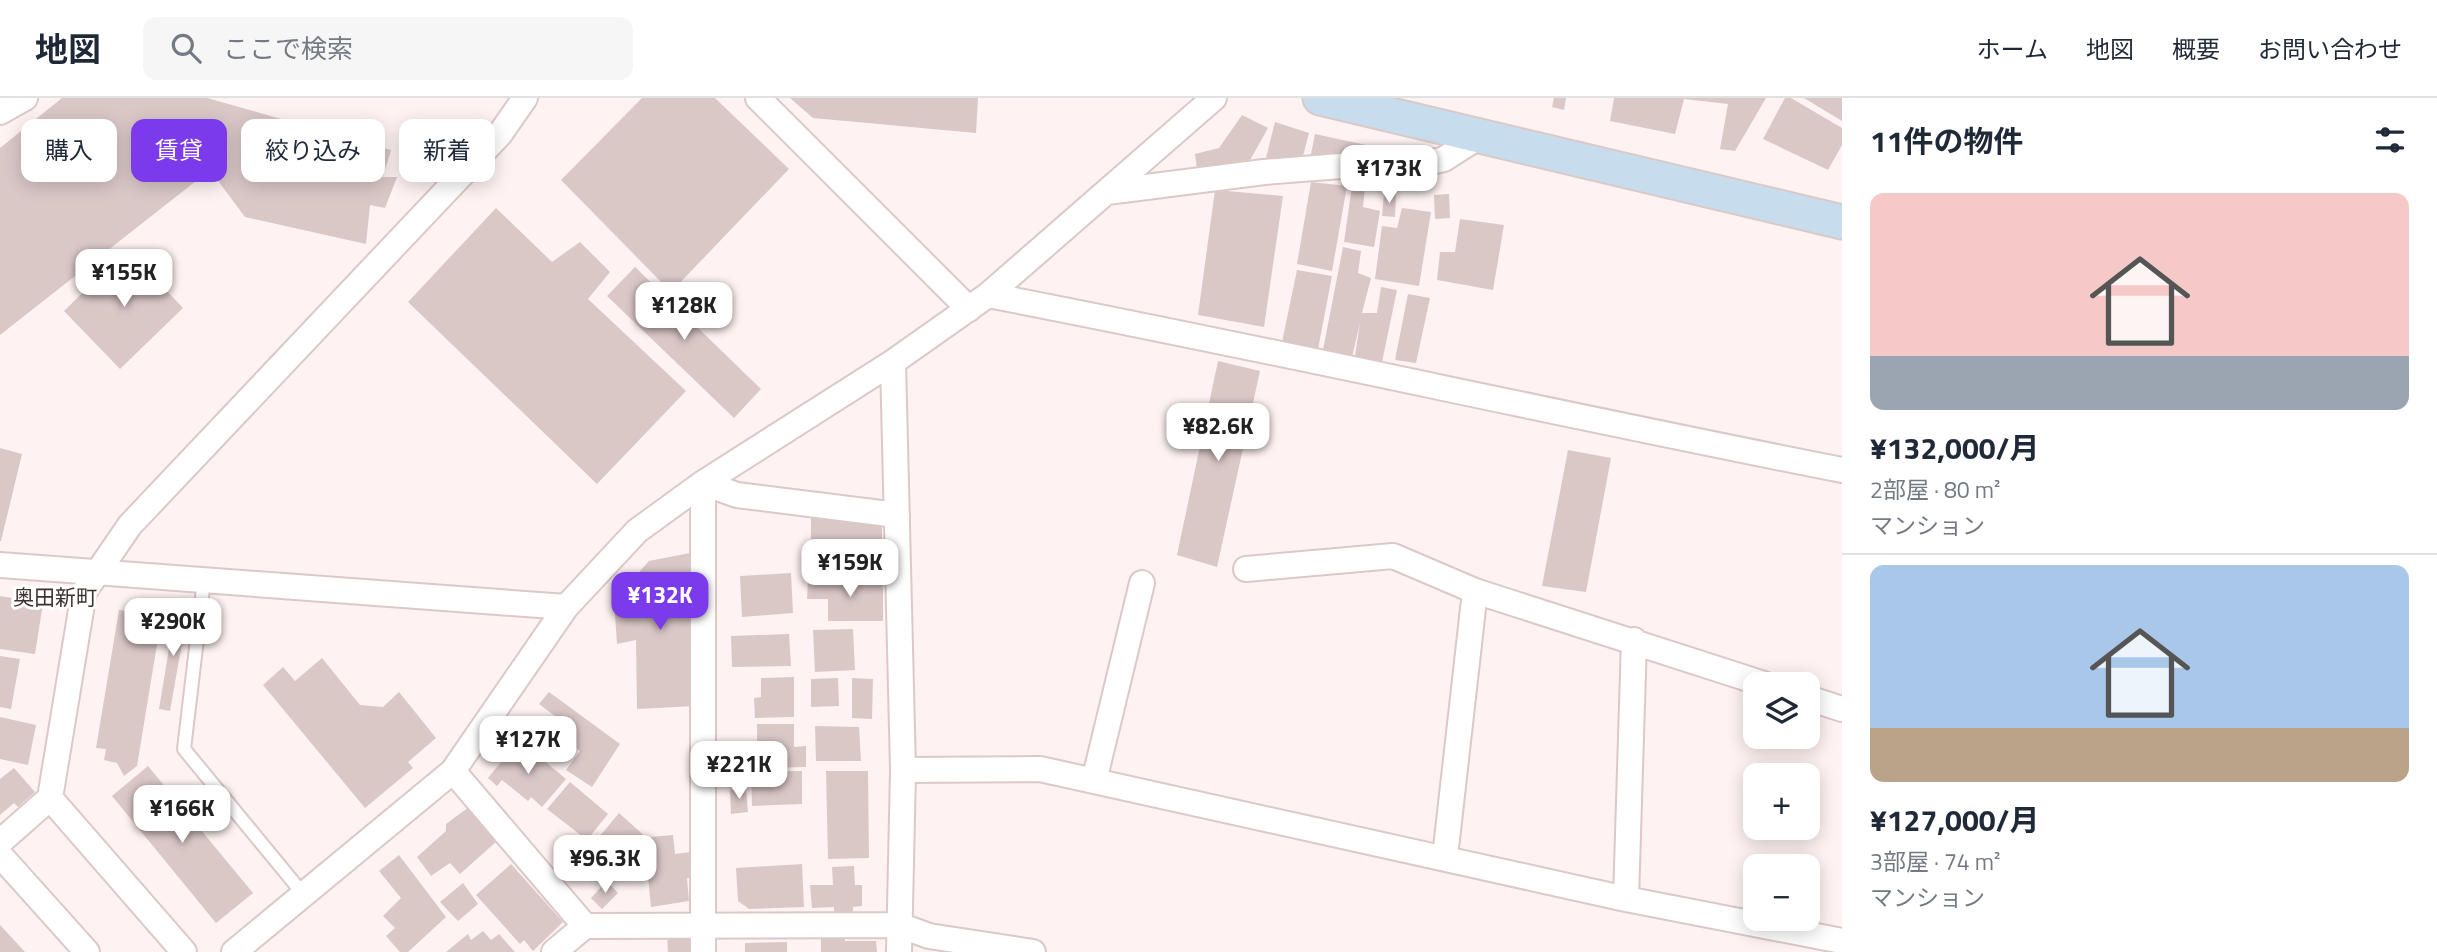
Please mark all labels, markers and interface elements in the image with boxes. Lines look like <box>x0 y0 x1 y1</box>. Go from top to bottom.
search box <box>143 17 633 80</box>
text: 地図 <box>35 24 101 74</box>
icon: search <box>167 29 205 67</box>
text: ここで検索 <box>223 29 353 68</box>
text: ホーム <box>1977 31 2048 67</box>
text: 地図 <box>2086 31 2134 67</box>
text: 概要 <box>2172 31 2220 67</box>
text: お問い合わせ <box>2258 31 2402 67</box>
text: 11件の物件 <box>1870 118 2024 164</box>
chip: 購入 <box>21 119 117 182</box>
chip: 賃貸 <box>131 119 227 182</box>
chip: 絞り込み <box>241 119 385 182</box>
chip: 新着 <box>399 119 495 182</box>
icon: filters <box>2371 121 2409 159</box>
pin: ¥173K <box>1340 146 1438 205</box>
text: ¥173K <box>1356 150 1422 185</box>
icon: home <box>2077 238 2203 364</box>
pin: ¥155K <box>75 250 173 309</box>
text: ¥155K <box>91 254 157 289</box>
pin: ¥128K <box>635 282 733 342</box>
text: ¥128K <box>651 287 717 322</box>
pin: ¥82.6K <box>1161 404 1275 463</box>
text: ¥82.6K <box>1182 408 1254 443</box>
text: ¥132,000/月 <box>1870 425 2039 471</box>
text: 2部屋 · 80 m² <box>1870 472 2000 507</box>
text: マンション <box>1870 508 1985 543</box>
pin: ¥159K <box>801 540 899 599</box>
text: ¥159K <box>817 544 883 579</box>
pin: ¥132K <box>611 573 709 632</box>
text: ¥132K <box>627 577 693 612</box>
district label: 奥田新町 <box>13 581 97 613</box>
pin: ¥290K <box>124 598 222 658</box>
text: ¥290K <box>140 603 206 638</box>
icon: home <box>2077 610 2203 736</box>
map controls <box>1743 672 1820 931</box>
button: layers <box>1743 672 1820 749</box>
pin: ¥127K <box>479 716 577 776</box>
text: ¥127K <box>495 721 561 756</box>
pin: ¥221K <box>690 742 788 801</box>
text: ¥221K <box>706 746 772 781</box>
button: + <box>1743 763 1820 840</box>
pin: ¥166K <box>133 786 231 845</box>
text: ¥166K <box>149 790 215 825</box>
text: ¥127,000/月 <box>1870 797 2039 843</box>
pin: ¥96.3K <box>548 836 662 895</box>
text: ¥96.3K <box>569 840 641 875</box>
text: 3部屋 · 74 m² <box>1870 844 2000 879</box>
button: − <box>1743 854 1820 931</box>
text: マンション <box>1870 880 1985 915</box>

